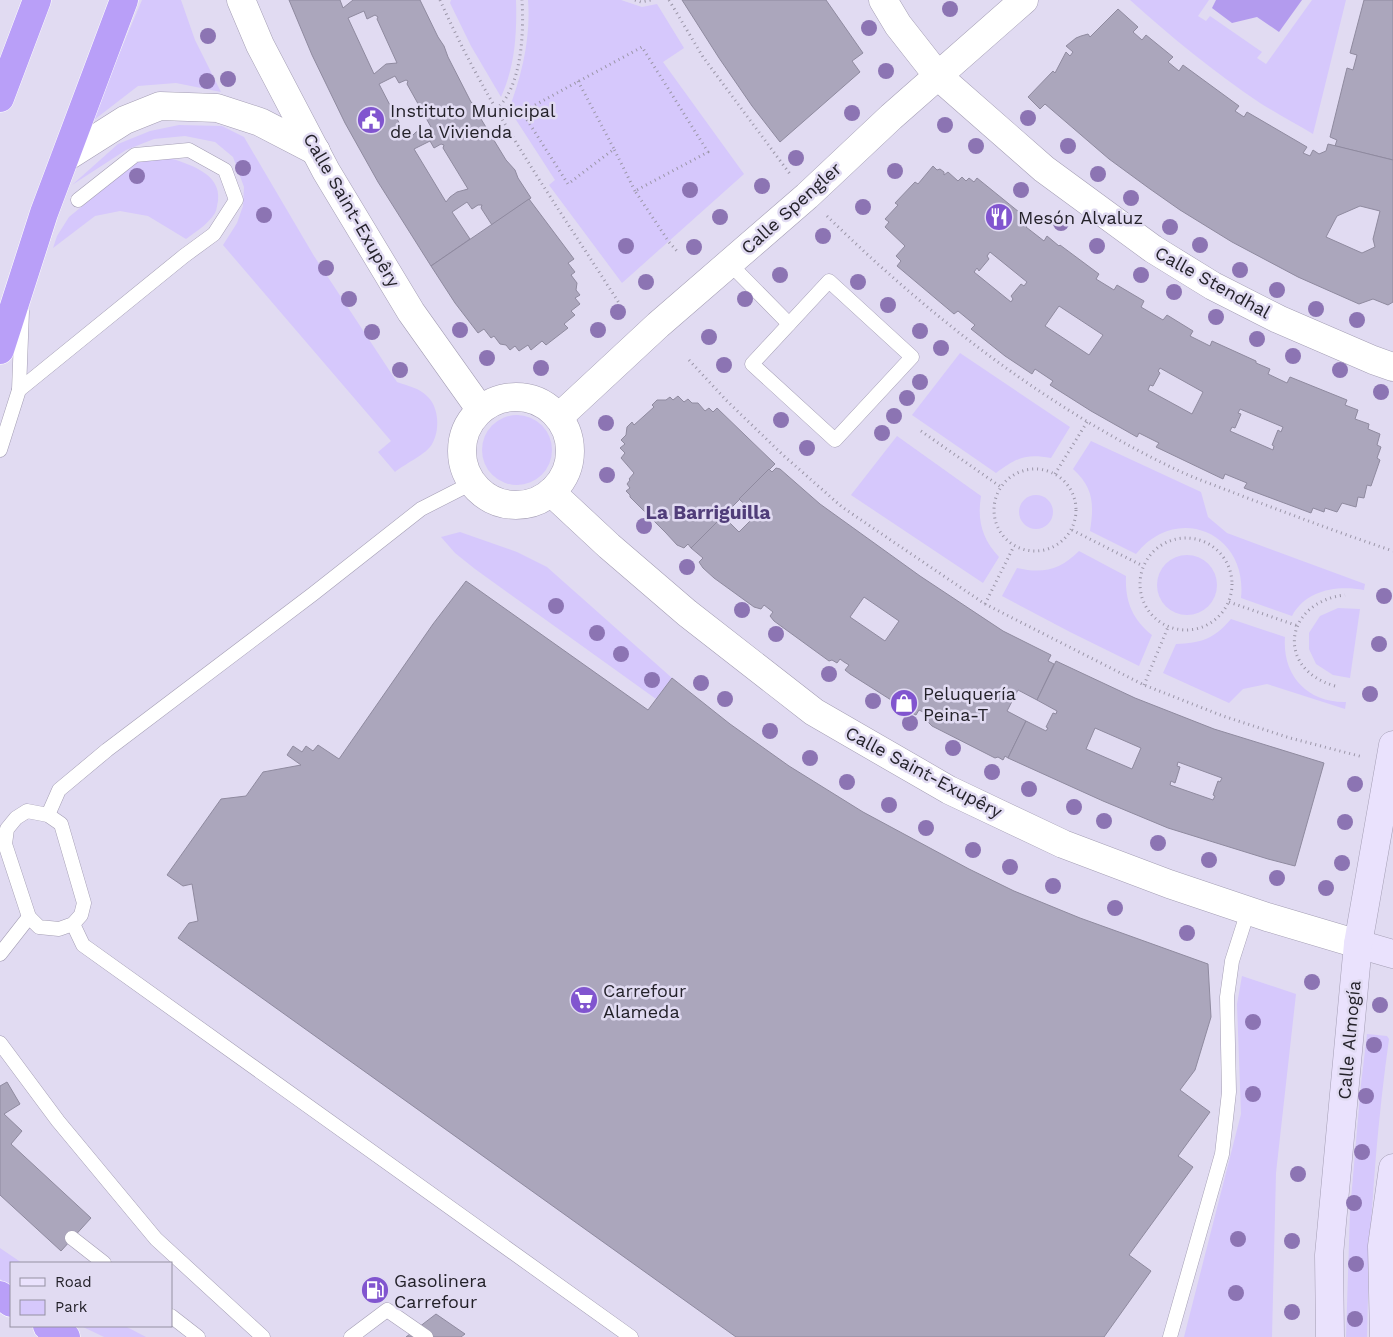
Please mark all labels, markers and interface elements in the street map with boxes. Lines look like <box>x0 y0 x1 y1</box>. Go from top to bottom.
place label: Instituto Municipal de la Vivienda <box>390 100 556 142</box>
public building icon: Instituto Municipal de la Vivienda <box>356 105 386 135</box>
street label: Calle Saint-Exupêry <box>299 129 405 291</box>
street label: Calle Spengler <box>737 158 845 258</box>
restaurant icon: Mesón Alvaluz <box>984 202 1014 232</box>
place label: Mesón Alvaluz <box>1018 207 1143 228</box>
street label: Calle Stendhal <box>1152 242 1275 323</box>
district label: La Barriguilla <box>645 501 771 524</box>
place label: Peluquería Peina-T <box>923 683 1016 725</box>
shop icon: Peluquería Peina-T <box>889 688 919 718</box>
street label: Calle Saint-Exupêry <box>842 722 1007 823</box>
place label: Carrefour Alameda <box>603 980 686 1022</box>
street label: Calle Almogía <box>1333 980 1365 1100</box>
supermarket icon: Carrefour Alameda <box>569 985 599 1015</box>
legend <box>10 1262 172 1327</box>
place label: Gasolinera Carrefour <box>394 1270 487 1312</box>
text: Road <box>55 1273 92 1291</box>
fuel station icon: Gasolinera Carrefour <box>360 1275 390 1305</box>
text: Park <box>55 1298 88 1316</box>

